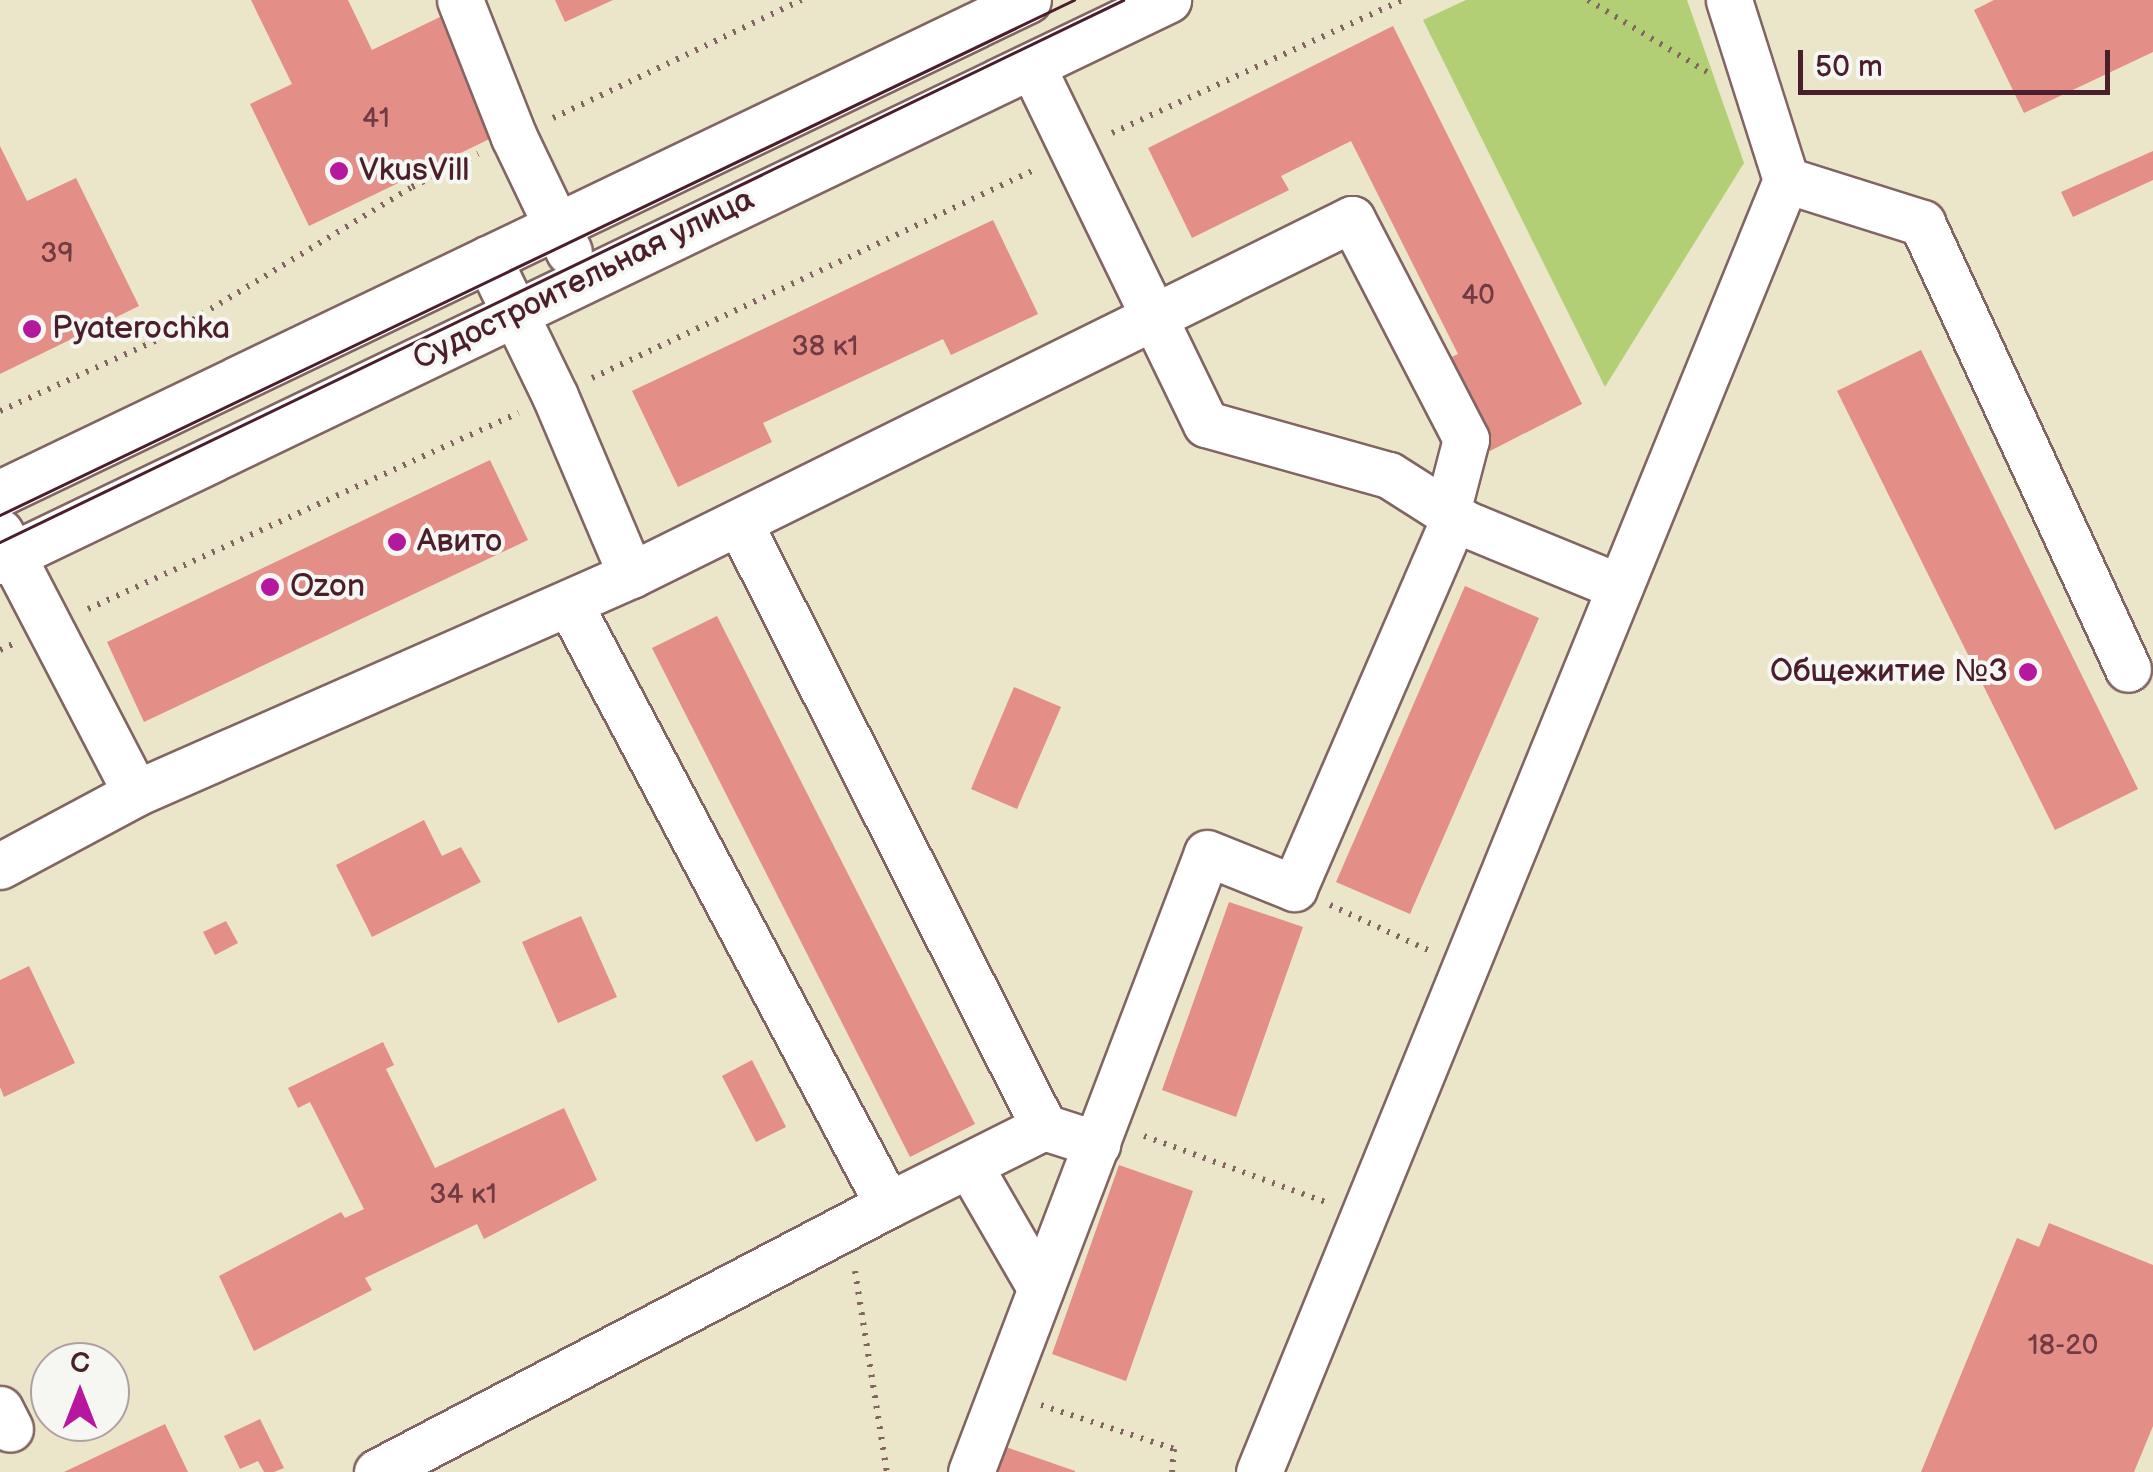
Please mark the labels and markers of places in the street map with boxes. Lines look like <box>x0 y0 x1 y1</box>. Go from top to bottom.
place label: VkusVill <box>359 152 469 190</box>
marker: VkusVill <box>328 160 350 182</box>
place label: Pyaterochka <box>52 310 230 348</box>
marker: Pyaterochka <box>21 318 43 340</box>
place label: Авито <box>417 523 502 561</box>
marker: Авито <box>386 531 408 553</box>
place label: Ozon <box>290 568 365 606</box>
marker: Ozon <box>259 576 281 598</box>
place label: Общежитие №3 <box>1770 653 2008 691</box>
marker: Общежитие №3 <box>2017 661 2039 683</box>

